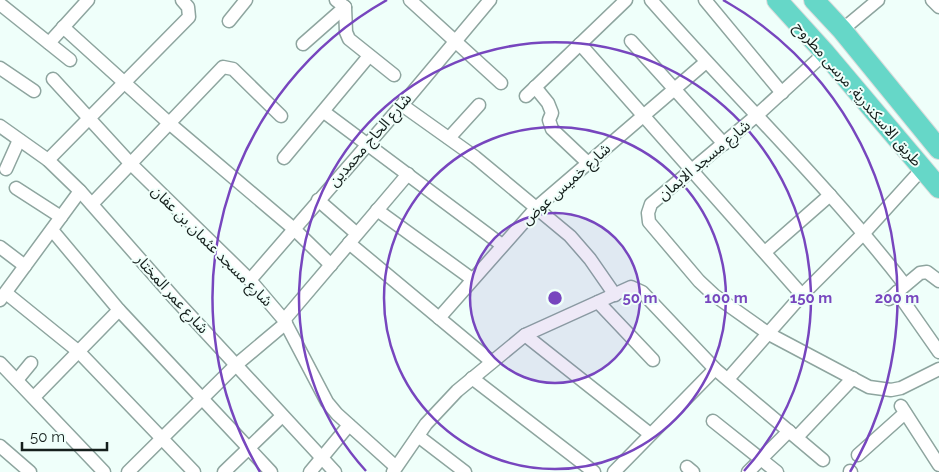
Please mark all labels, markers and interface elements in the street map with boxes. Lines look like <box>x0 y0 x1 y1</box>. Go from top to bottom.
street label: طريق الاسكندرية, مرسى مطروح <box>788 18 926 172</box>
street label: شارع الحاج محمدين <box>325 90 418 192</box>
street label: شارع مسجد الايمان <box>654 116 756 206</box>
street label: شارع خميس عوض <box>518 139 616 231</box>
street label: شارع مسجد عثمان بن عفان <box>146 182 276 313</box>
street label: شارع عمر المختار <box>129 250 212 339</box>
centre of rings <box>546 289 564 307</box>
text: 50 m <box>622 289 658 307</box>
text: 100 m <box>704 289 748 307</box>
text: 150 m <box>790 289 832 307</box>
text: 200 m <box>875 289 919 307</box>
scale bar <box>22 420 108 452</box>
text: 50 m <box>30 428 65 446</box>

